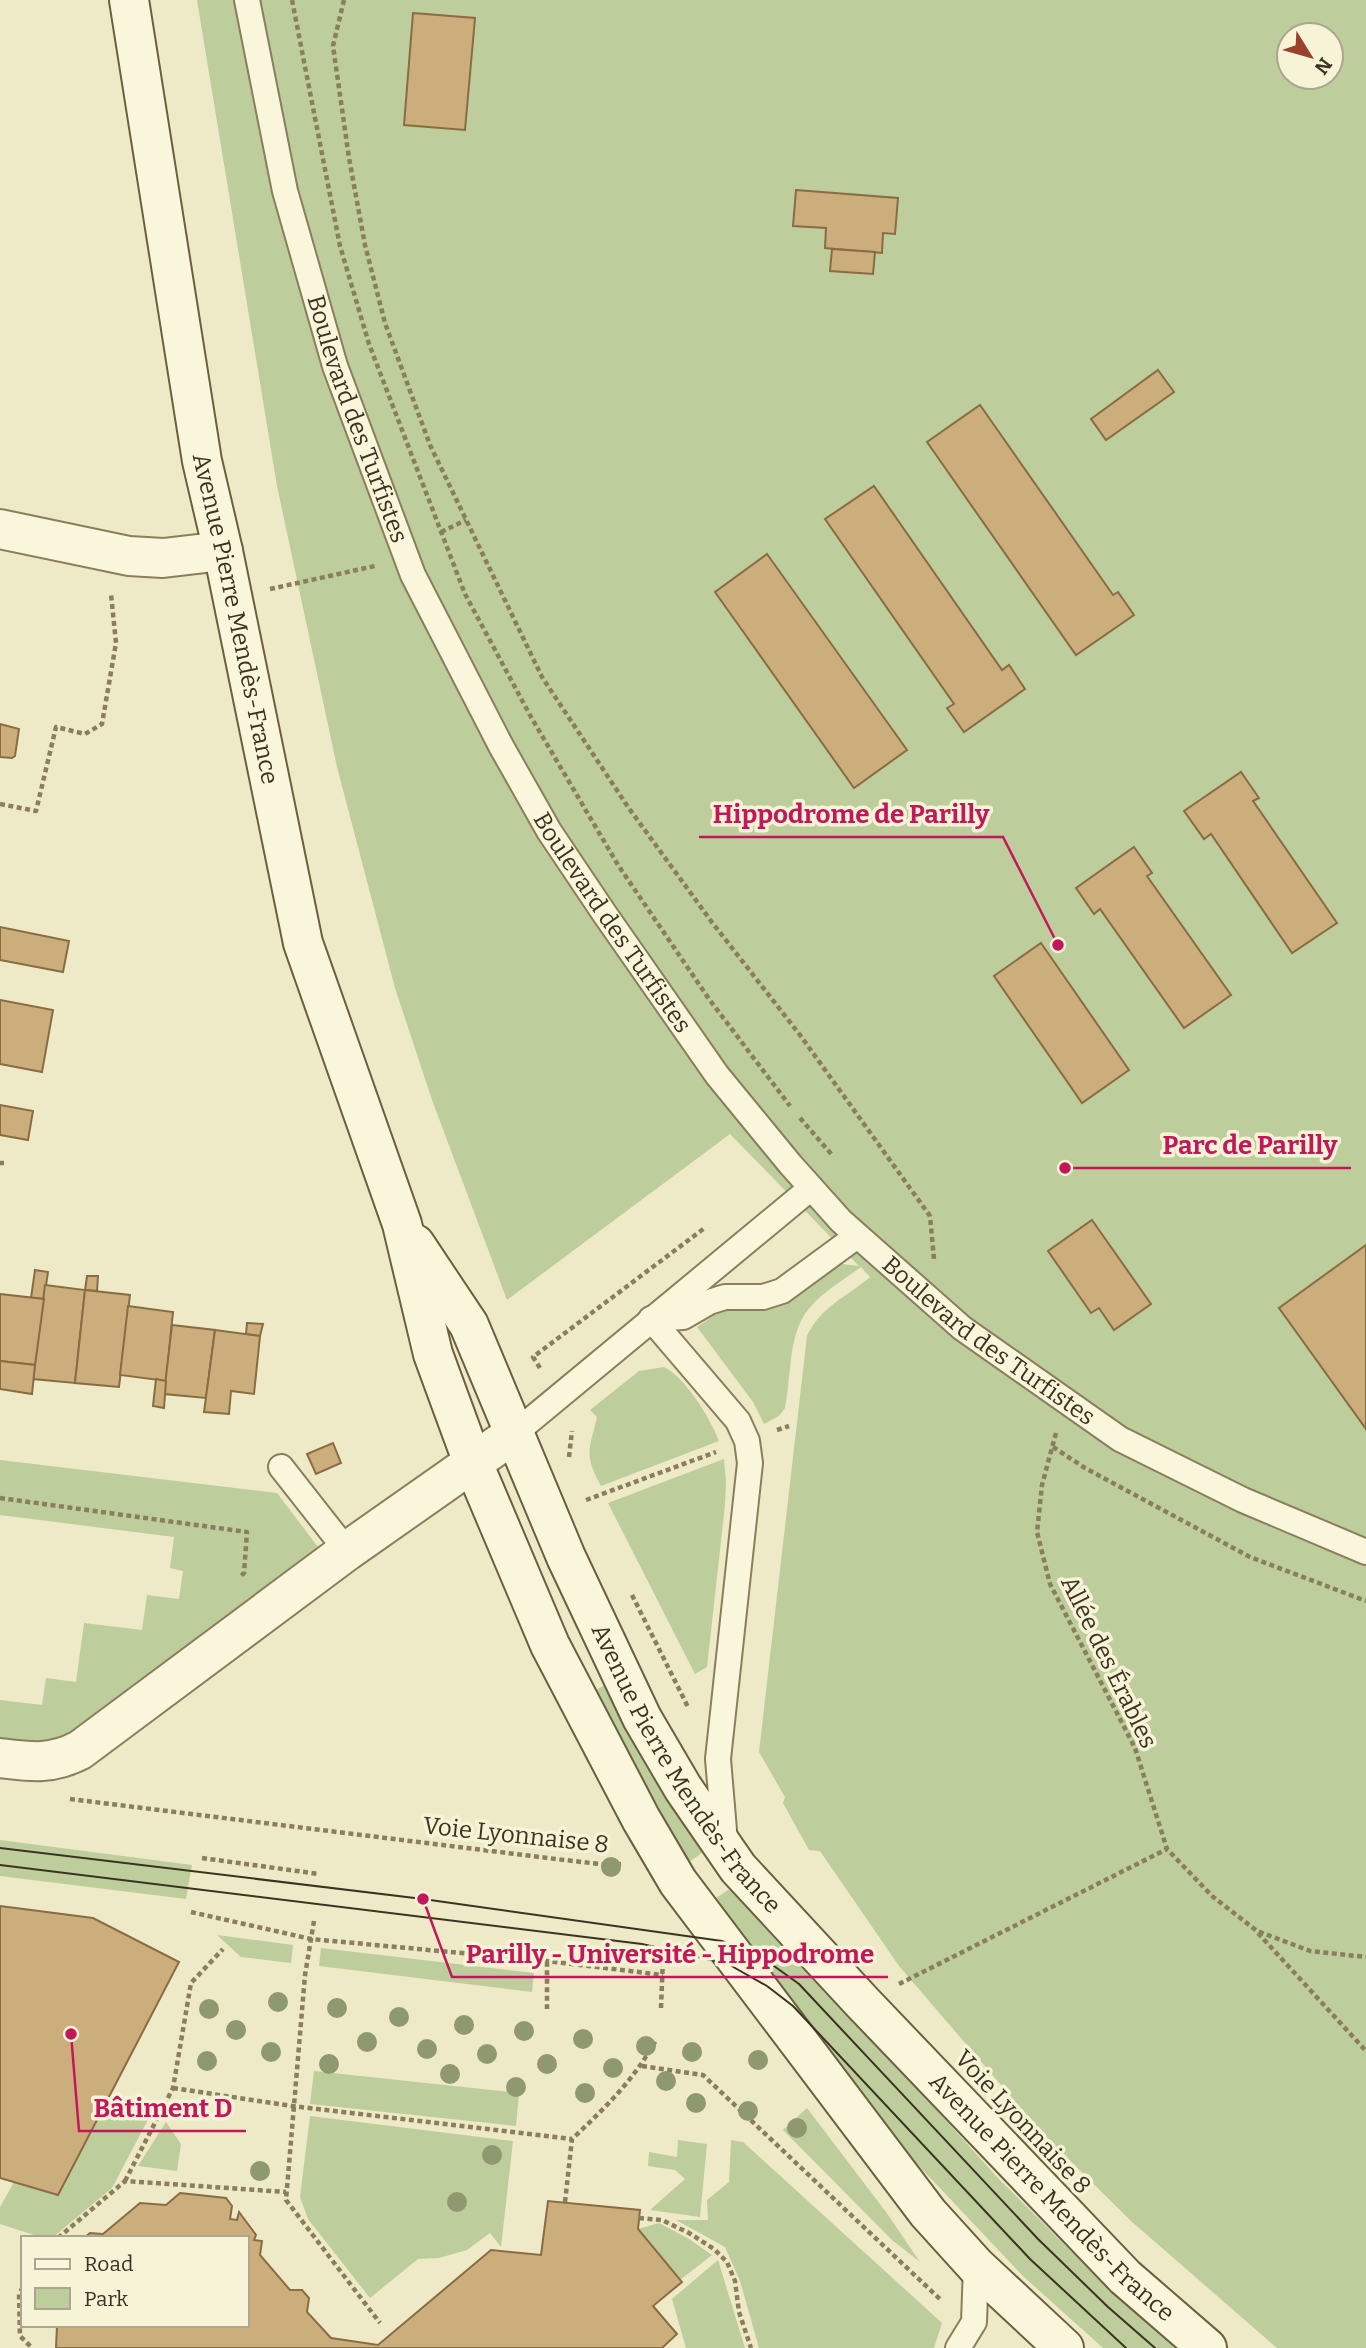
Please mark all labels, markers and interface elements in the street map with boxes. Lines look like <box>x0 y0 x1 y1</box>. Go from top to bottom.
north arrow <box>1275 21 1345 91</box>
text: N <box>1309 53 1337 79</box>
street label: Boulevard des Turfistes <box>301 292 414 547</box>
street label: Avenue Pierre Mendès-France <box>187 451 284 787</box>
callout: Hippodrome de Parilly <box>699 790 1003 837</box>
text: Hippodrome de Parilly <box>713 799 990 830</box>
street label: Boulevard des Turfistes <box>527 808 697 1038</box>
callout: Parc de Parilly <box>1148 1121 1351 1168</box>
text: Parc de Parilly <box>1163 1130 1338 1161</box>
street label: Boulevard des Turfistes <box>877 1250 1100 1431</box>
street label: Allée des Érables <box>1055 1571 1164 1753</box>
street label: Avenue Pierre Mendès-France <box>586 1619 787 1919</box>
street label: Voie Lyonnaise 8 <box>422 1811 610 1859</box>
callout: Parilly - Université - Hippodrome <box>452 1930 888 1977</box>
text: Parilly - Université - Hippodrome <box>466 1939 874 1970</box>
street label: Voie Lyonnaise 8 <box>949 2044 1097 2200</box>
street label: Avenue Pierre Mendès-France <box>924 2067 1180 2327</box>
callout: Bâtiment D <box>79 2084 246 2131</box>
text: Bâtiment D <box>94 2093 232 2124</box>
legend <box>21 2236 248 2327</box>
text: Road <box>84 2251 133 2277</box>
text: Park <box>84 2286 128 2312</box>

